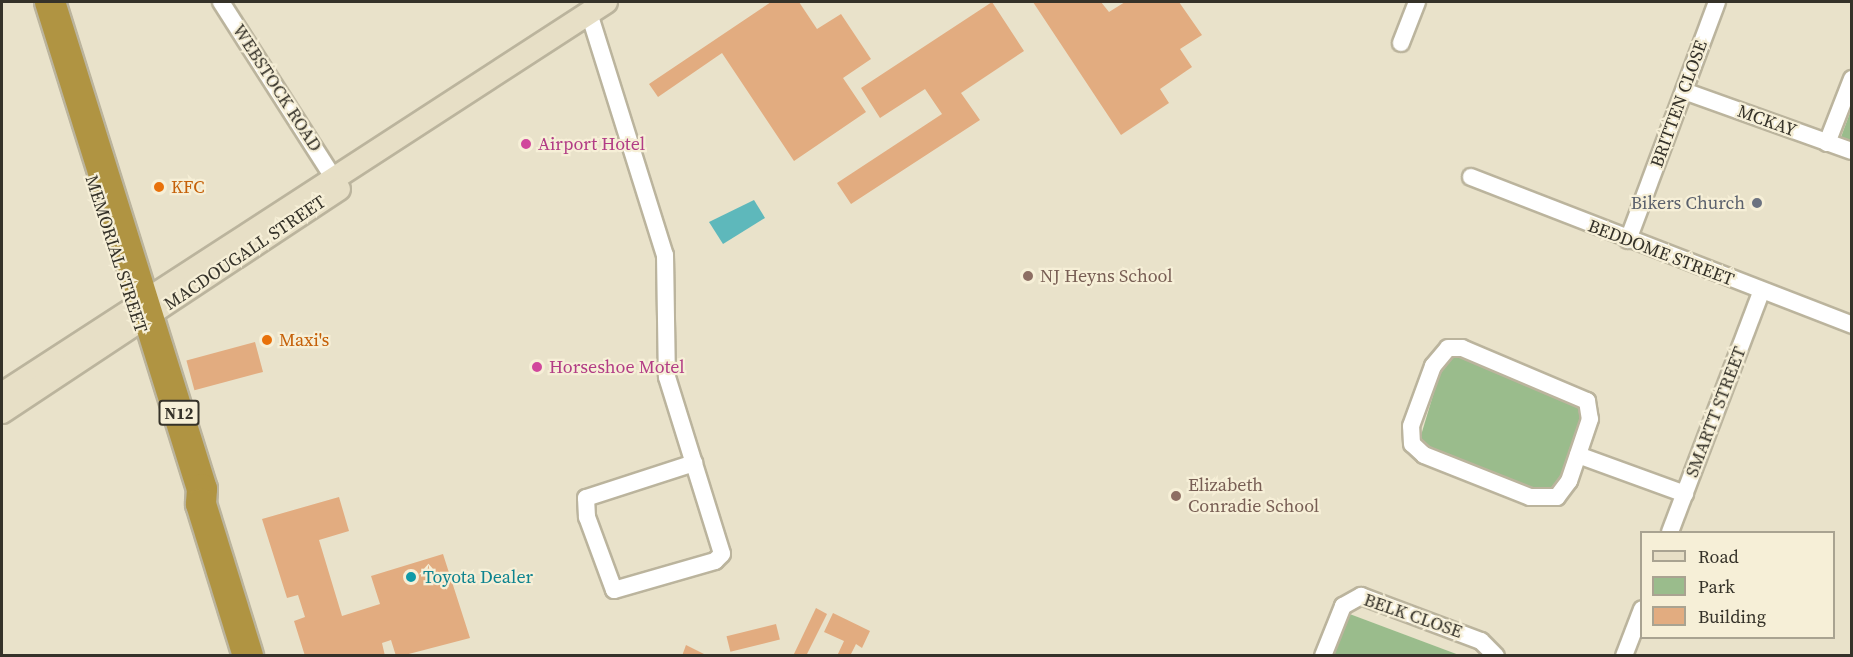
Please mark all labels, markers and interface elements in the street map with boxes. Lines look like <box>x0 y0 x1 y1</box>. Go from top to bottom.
street label: WEBSTOCK ROAD <box>228 20 326 156</box>
street label: BRITTEN CLOSE <box>1646 37 1712 171</box>
street label: MCKAY <box>1735 100 1799 142</box>
place label: Airport Hotel <box>538 133 645 155</box>
marker: Airport Hotel <box>519 137 533 151</box>
street label: MEMORIAL STREET <box>80 172 152 336</box>
place label: KFC <box>171 176 205 198</box>
marker: KFC <box>152 180 166 194</box>
street label: MACDOUGALL STREET <box>160 191 330 315</box>
place label: Bikers Church <box>1631 192 1745 214</box>
marker: Bikers Church <box>1750 196 1764 210</box>
street label: BEDDOME STREET <box>1585 215 1737 291</box>
place label: NJ Heyns School <box>1040 265 1173 287</box>
marker: NJ Heyns School <box>1021 269 1035 283</box>
place label: Maxi's <box>279 329 329 351</box>
marker: Maxi's <box>260 333 274 347</box>
street label: SMARTT STREET <box>1681 343 1751 481</box>
place label: Horseshoe Motel <box>549 356 685 378</box>
marker: Horseshoe Motel <box>530 360 544 374</box>
road number: N12 <box>158 400 200 426</box>
place label: Elizabeth Conradie School <box>1188 475 1319 518</box>
marker: Elizabeth Conradie School <box>1169 489 1183 503</box>
legend <box>1640 531 1835 639</box>
text: Road <box>1698 544 1739 569</box>
place label: Toyota Dealer <box>423 566 533 588</box>
marker: Toyota Dealer <box>404 570 418 584</box>
text: Park <box>1698 574 1735 599</box>
street label: BELK CLOSE <box>1361 589 1465 643</box>
text: Building <box>1698 604 1766 629</box>

